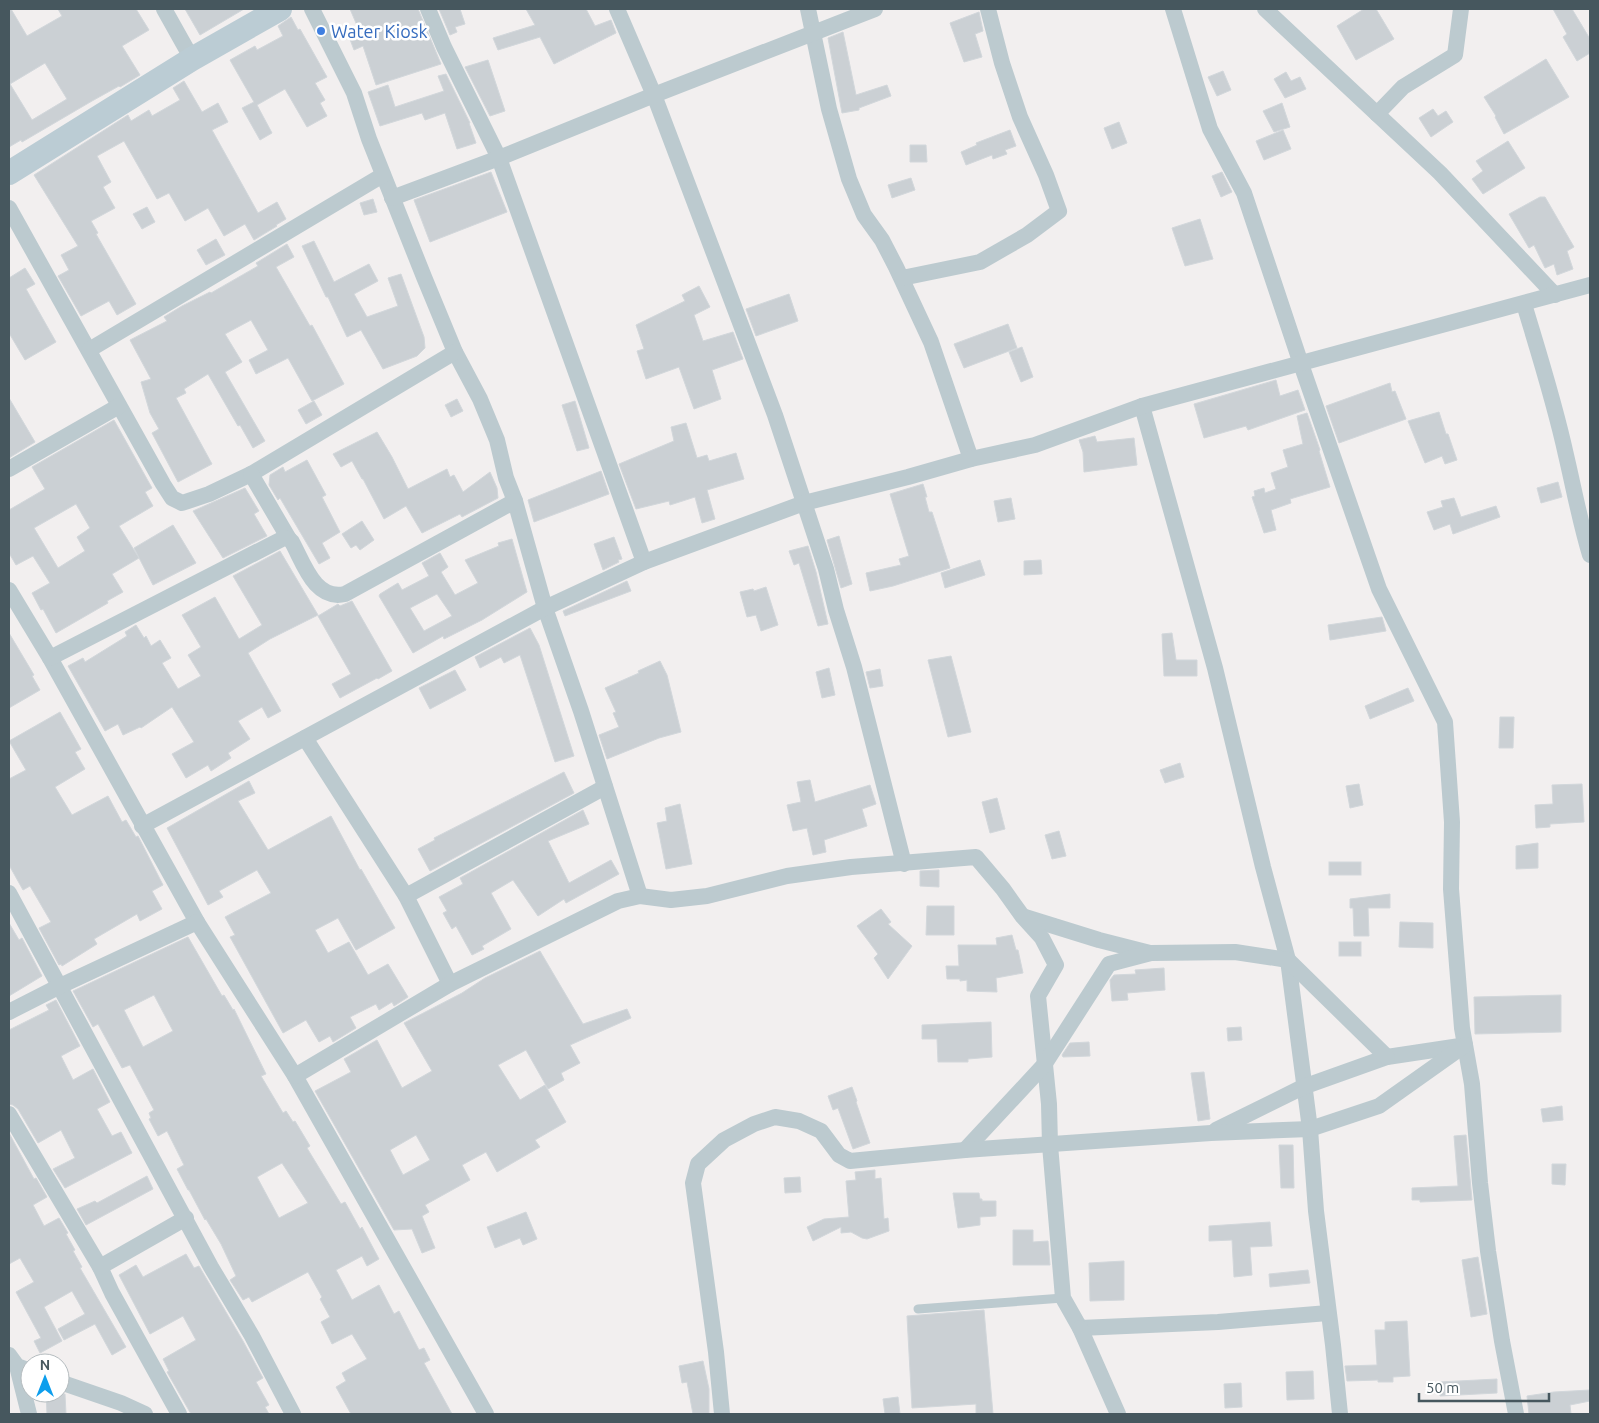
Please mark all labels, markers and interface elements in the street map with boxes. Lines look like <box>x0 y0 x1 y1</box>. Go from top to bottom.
place label: Water Kiosk <box>331 21 428 41</box>
marker: Water Kiosk <box>315 25 327 37</box>
north arrow <box>20 1353 70 1403</box>
text: N <box>40 1357 50 1373</box>
scale bar <box>1419 1370 1549 1402</box>
text: 50 m <box>1426 1379 1459 1396</box>

